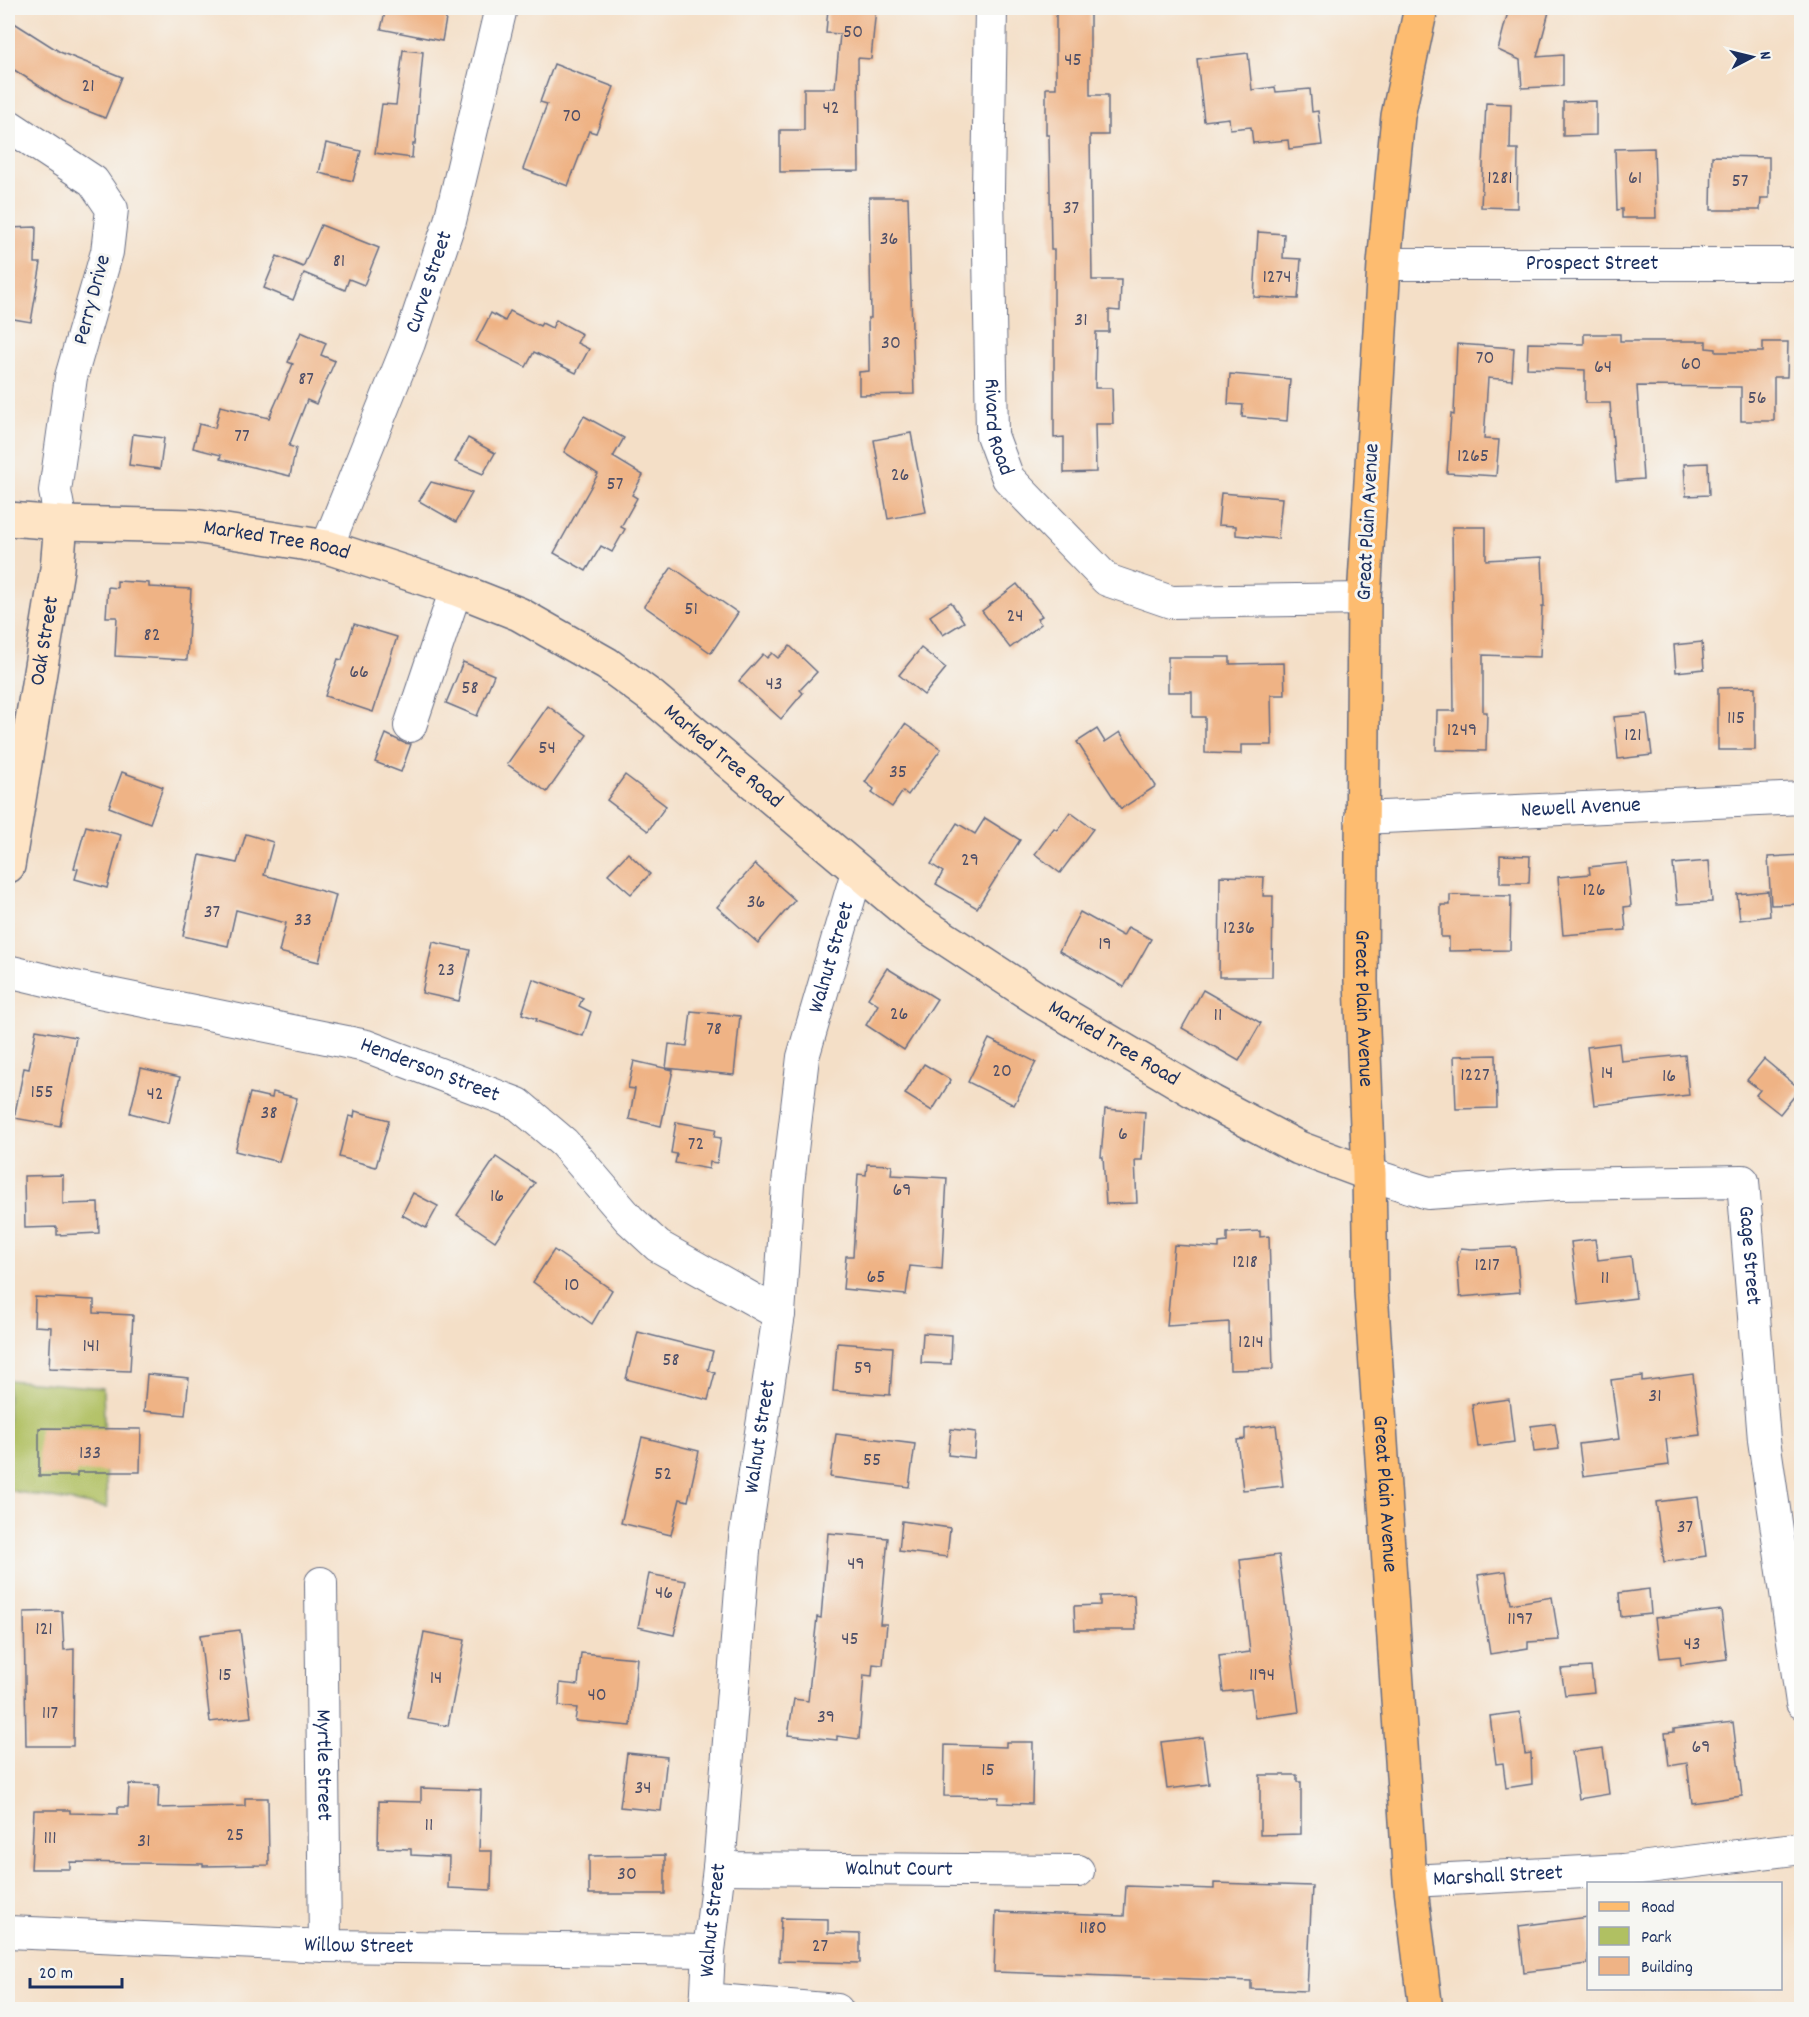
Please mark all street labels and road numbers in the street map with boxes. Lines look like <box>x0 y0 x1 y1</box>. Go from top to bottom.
street label: Curve Street <box>398 227 461 337</box>
street label: Prospect Street <box>1526 249 1658 280</box>
street label: Perry Drive <box>66 251 120 349</box>
street label: Rivard Road <box>976 378 1021 480</box>
street label: Great Plain Avenue <box>1349 443 1389 601</box>
street label: Marked Tree Road <box>201 512 354 569</box>
street label: Oak Street <box>22 594 68 688</box>
street label: Marked Tree Road <box>656 697 789 816</box>
street label: Newell Avenue <box>1520 790 1642 826</box>
street label: Walnut Street <box>801 898 863 1017</box>
street label: Great Plain Avenue <box>1345 929 1381 1088</box>
street label: Marked Tree Road <box>1042 993 1185 1095</box>
street label: Henderson Street <box>355 1030 504 1111</box>
street label: Gage Street <box>1730 1205 1768 1306</box>
street label: Walnut Street <box>736 1378 784 1496</box>
street label: Great Plain Avenue <box>1364 1414 1405 1573</box>
street label: Myrtle Street <box>307 1709 339 1821</box>
street label: Walnut Court <box>845 1854 953 1885</box>
street label: Marshall Street <box>1432 1858 1564 1895</box>
street label: Walnut Street <box>692 1862 735 1978</box>
street label: Willow Street <box>303 1930 414 1963</box>

